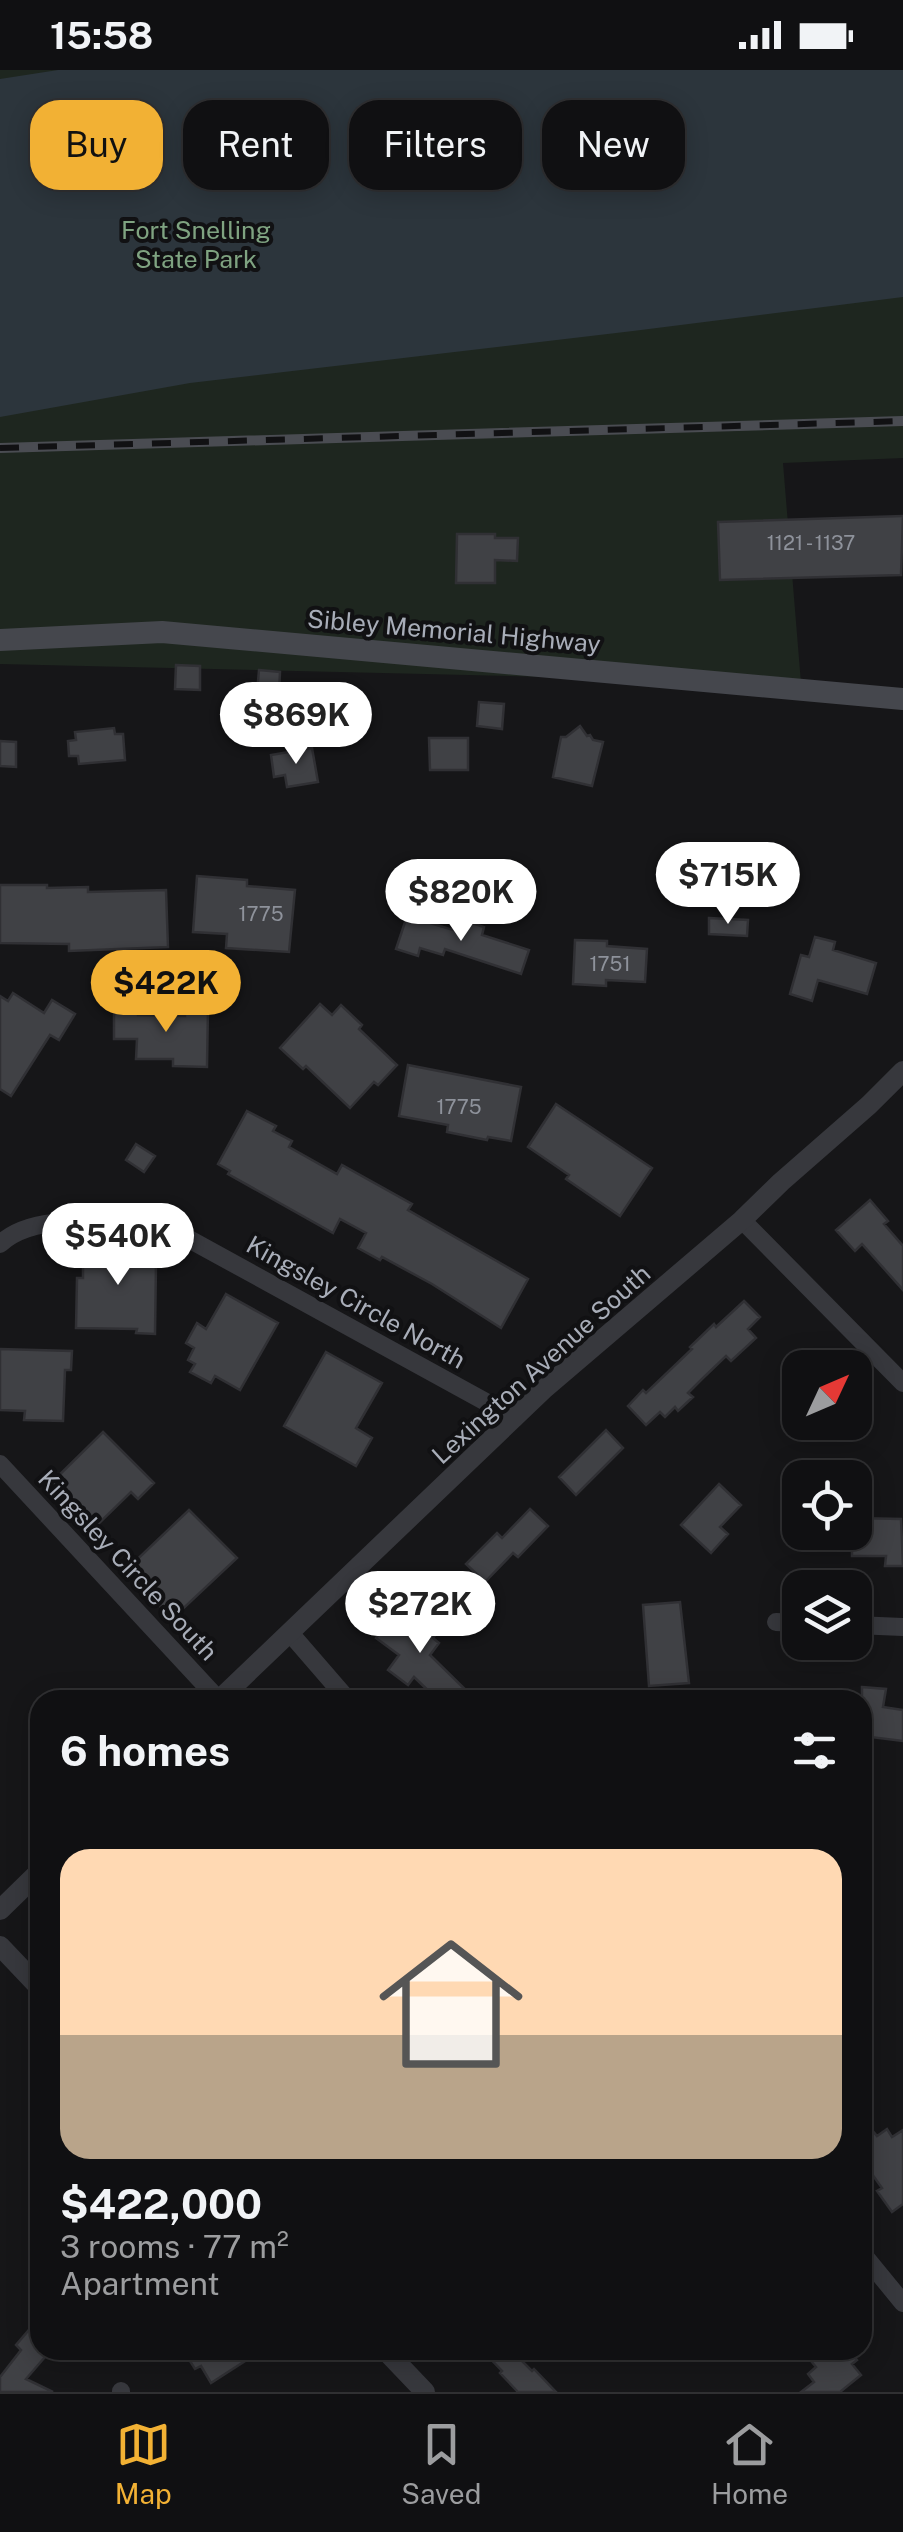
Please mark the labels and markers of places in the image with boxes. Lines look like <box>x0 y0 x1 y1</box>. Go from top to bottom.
pin: $869K <box>226 682 366 767</box>
pin: $715K <box>658 842 798 927</box>
pin: $820K <box>391 859 531 944</box>
pin: $422K <box>96 950 236 1035</box>
pin: $540K <box>48 1203 188 1288</box>
pin: $272K <box>350 1571 490 1656</box>

